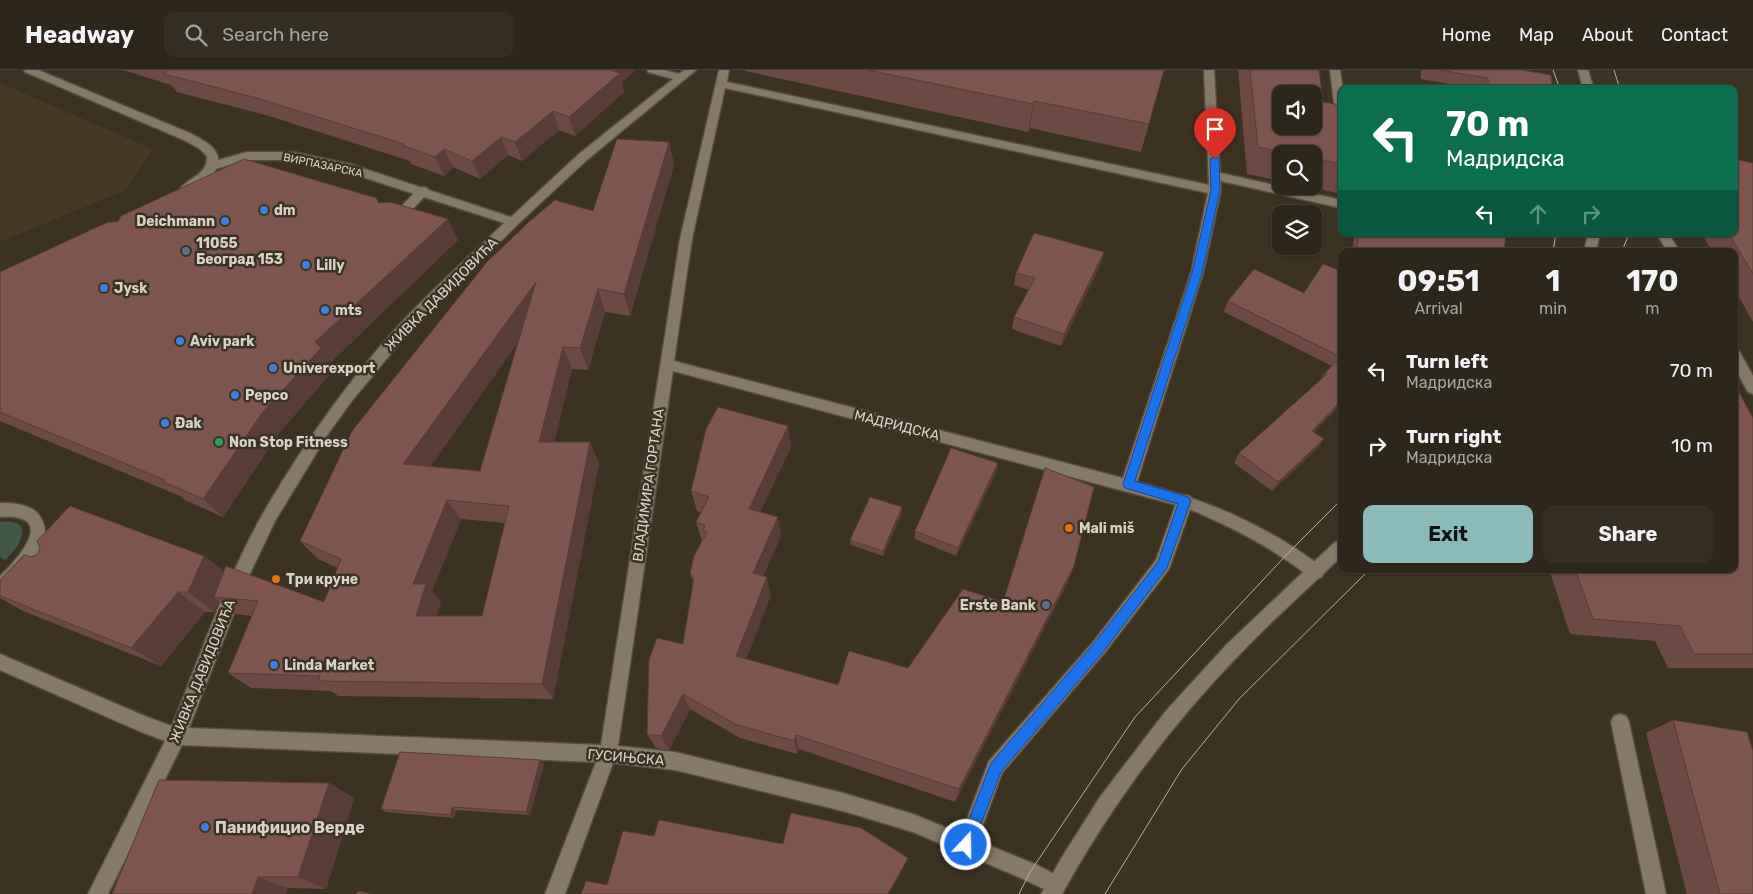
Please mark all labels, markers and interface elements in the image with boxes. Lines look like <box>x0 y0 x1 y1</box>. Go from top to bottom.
search box <box>164 12 514 57</box>
text: Headway <box>25 21 134 49</box>
icon: search <box>182 21 210 49</box>
text: Search here <box>222 23 329 46</box>
text: Home <box>1442 24 1491 46</box>
text: Map <box>1519 24 1554 46</box>
text: About <box>1582 24 1633 46</box>
text: Contact <box>1661 24 1728 46</box>
map controls <box>1272 85 1322 255</box>
button: sound <box>1272 85 1322 135</box>
text: 70 m <box>1446 103 1529 145</box>
icon: left <box>1363 105 1428 170</box>
pin <box>1194 108 1236 159</box>
icon: arrive <box>1201 115 1229 143</box>
button: search <box>1272 145 1322 195</box>
text: Мадридска <box>1446 145 1565 172</box>
street label: ВИРПАЗАРСКА <box>282 151 364 180</box>
icon: left <box>1471 200 1499 228</box>
icon: ahead <box>1524 200 1552 228</box>
icon: right <box>1577 200 1605 228</box>
place label: dm <box>274 202 296 219</box>
marker: dm <box>258 204 270 216</box>
button: layers <box>1272 205 1322 255</box>
place label: Deichmann <box>136 213 215 230</box>
marker: Deichmann <box>219 215 231 227</box>
street label: ЖИВКА ДАВИДОВИЋА <box>381 234 502 355</box>
place label: 11055 Београд 153 <box>196 235 283 268</box>
marker: 11055 Београд 153 <box>180 245 192 257</box>
place label: Lilly <box>316 257 345 274</box>
marker: Lilly <box>300 259 312 271</box>
text: 09:51 <box>1397 263 1480 299</box>
text: 1 <box>1546 263 1560 299</box>
text: 170 <box>1626 263 1679 299</box>
place label: Jysk <box>114 280 148 297</box>
marker: Jysk <box>98 282 110 294</box>
text: Arrival <box>1415 299 1463 318</box>
text: min <box>1539 299 1567 318</box>
text: m <box>1645 299 1660 318</box>
place label: mts <box>335 302 362 319</box>
marker: mts <box>319 304 331 316</box>
place label: Aviv park <box>190 333 255 350</box>
marker: Aviv park <box>174 335 186 347</box>
text: Turn left <box>1406 350 1488 373</box>
icon: left <box>1363 357 1391 385</box>
text: 70 m <box>1670 359 1713 382</box>
place label: Univerexport <box>283 360 376 377</box>
marker: Univerexport <box>267 362 279 374</box>
text: Мадридска <box>1406 373 1492 392</box>
place label: Pepco <box>245 387 288 404</box>
marker: Pepco <box>229 389 241 401</box>
street label: ВЛАДИМИРА ГОРТАНА <box>629 407 668 563</box>
street label: МАДРИДСКА <box>852 407 942 444</box>
place label: Đak <box>175 415 203 432</box>
marker: Đak <box>159 417 171 429</box>
text: Turn right <box>1406 425 1501 448</box>
icon: right <box>1363 432 1391 460</box>
place label: Non Stop Fitness <box>229 434 348 451</box>
text: 10 m <box>1671 434 1713 457</box>
marker: Non Stop Fitness <box>213 436 225 448</box>
text: Мадридска <box>1406 448 1492 467</box>
button: Exit <box>1363 505 1533 563</box>
button: Share <box>1543 505 1713 563</box>
place label: Mali miš <box>1079 520 1135 537</box>
marker: Mali miš <box>1063 522 1075 534</box>
place label: Три круне <box>286 571 358 588</box>
marker: Три круне <box>270 573 282 585</box>
street label: ЖИВКА ДАВИДОВИЋА <box>166 596 239 745</box>
place label: Erste Bank <box>960 597 1037 614</box>
marker: Erste Bank <box>1040 599 1052 611</box>
place label: Linda Market <box>284 657 375 674</box>
marker: Linda Market <box>268 659 280 671</box>
street label: ГУСИЊСКА <box>587 746 666 769</box>
place label: Панифицио Верде <box>215 818 365 837</box>
position arrow <box>939 818 991 870</box>
marker: Панифицио Верде <box>199 821 211 833</box>

